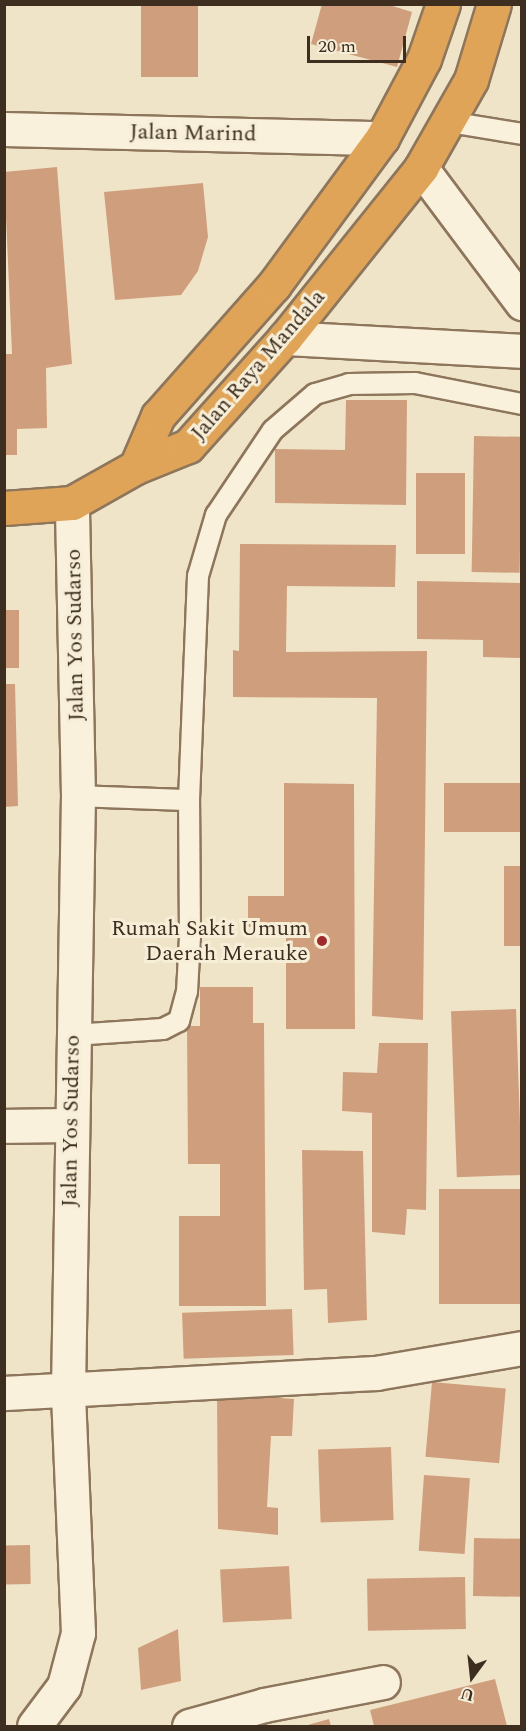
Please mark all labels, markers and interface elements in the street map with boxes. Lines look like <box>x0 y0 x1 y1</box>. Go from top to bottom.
scale bar <box>310 24 409 62</box>
text: 20 m <box>318 33 356 60</box>
street label: Jalan Marind <box>129 119 257 147</box>
street label: Jalan Raya Mandala <box>185 284 331 446</box>
street label: Jalan Yos Sudarso <box>60 549 90 721</box>
place label: Rumah Sakit Umum Daerah Merauke <box>111 915 308 966</box>
marker: Rumah Sakit Umum Daerah Merauke <box>313 932 331 950</box>
street label: Jalan Yos Sudarso <box>56 1035 86 1207</box>
north arrow <box>442 1647 502 1707</box>
text: U <box>458 1681 477 1708</box>

